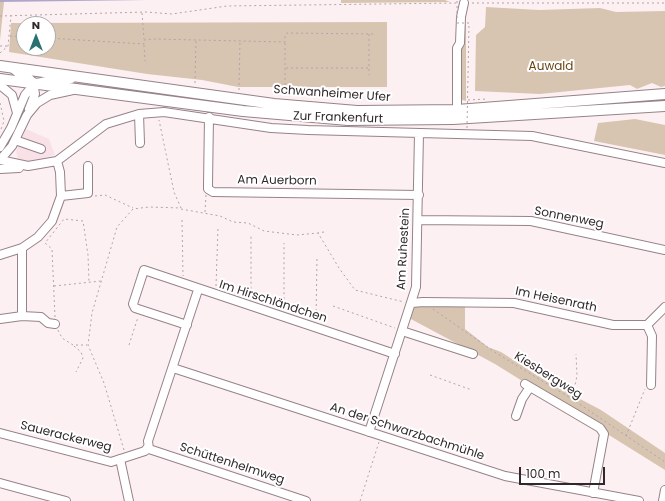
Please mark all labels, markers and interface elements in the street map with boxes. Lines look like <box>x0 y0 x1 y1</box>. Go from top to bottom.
north arrow <box>16 16 56 56</box>
text: N <box>32 17 40 33</box>
park label: Auwald <box>529 60 573 74</box>
street label: Schwanheimer Ufer <box>273 83 391 105</box>
street label: Zur Frankenfurt <box>293 109 383 127</box>
street label: Am Auerborn <box>237 173 317 189</box>
street label: Sonnenweg <box>533 204 605 232</box>
street label: Am Ruhestein <box>395 207 413 291</box>
street label: Im Hirschländchen <box>217 278 329 326</box>
street label: Im Heisenrath <box>514 284 598 316</box>
street label: Kiesbergweg <box>511 349 585 403</box>
street label: An der Schwarzbachmühle <box>328 400 486 464</box>
street label: Sauerackerweg <box>19 419 113 455</box>
street label: Schüttenhelmweg <box>178 440 286 488</box>
scale bar <box>521 459 607 485</box>
text: 100 m <box>526 465 560 482</box>

